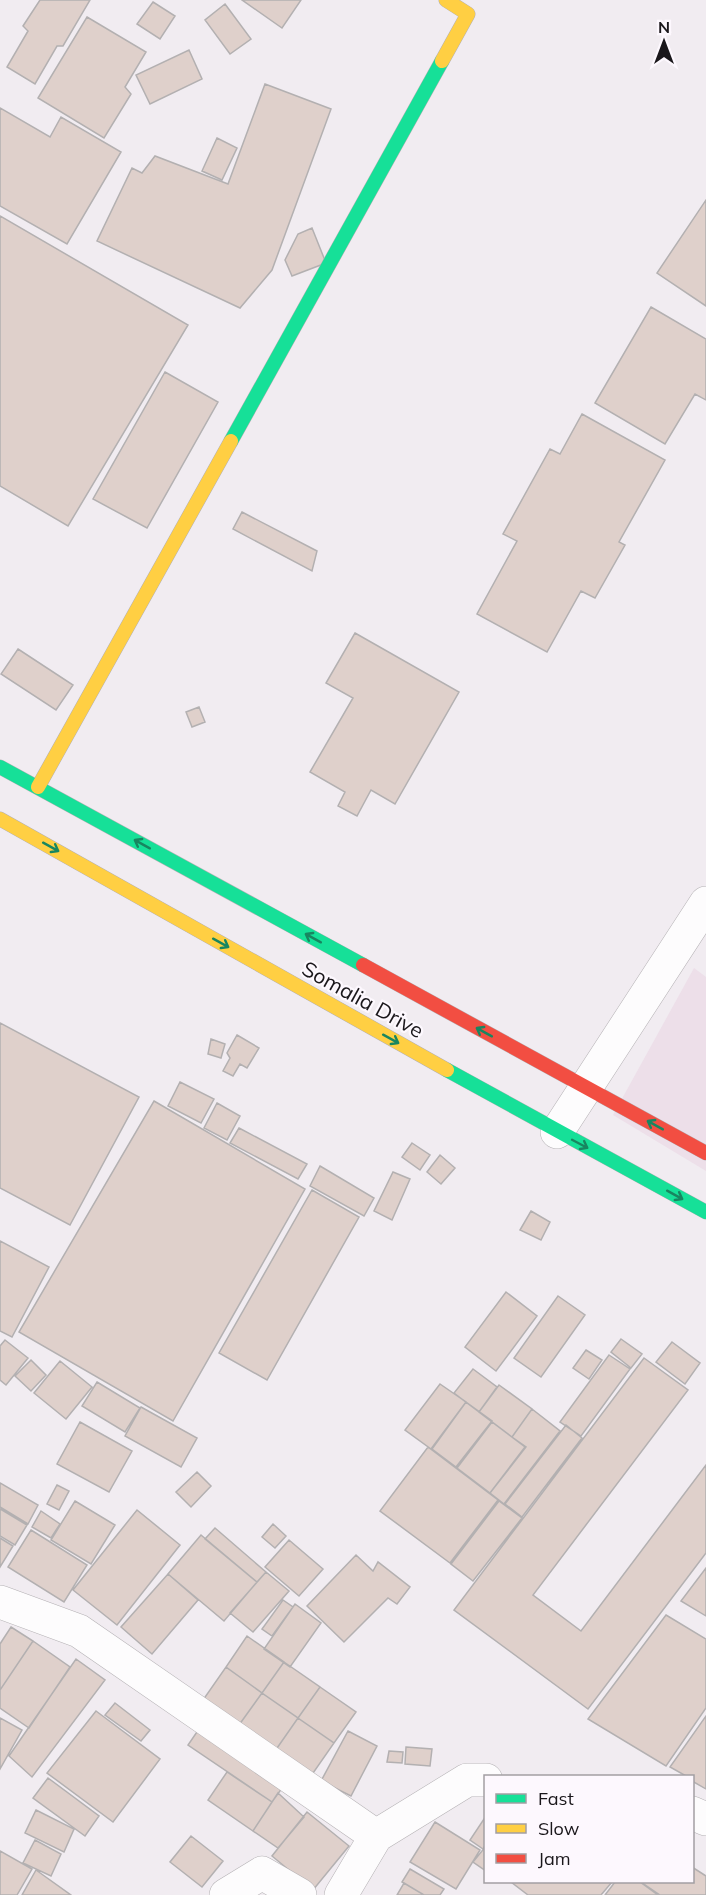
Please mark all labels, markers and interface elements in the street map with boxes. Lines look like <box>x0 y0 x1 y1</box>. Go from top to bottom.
north arrow <box>634 12 694 72</box>
text: N <box>658 17 670 37</box>
one-way arrow <box>133 838 151 849</box>
one-way arrow <box>42 842 59 854</box>
one-way arrow <box>304 932 322 943</box>
one-way arrow <box>212 937 229 949</box>
street label: Somalia Drive <box>298 955 428 1043</box>
one-way arrow <box>475 1026 493 1037</box>
one-way arrow <box>382 1033 399 1045</box>
one-way arrow <box>646 1119 664 1130</box>
one-way arrow <box>570 1139 588 1150</box>
one-way arrow <box>666 1189 683 1201</box>
legend <box>484 1775 694 1883</box>
text: Fast <box>538 1787 574 1810</box>
text: Slow <box>538 1817 580 1840</box>
text: Jam <box>538 1847 571 1870</box>

